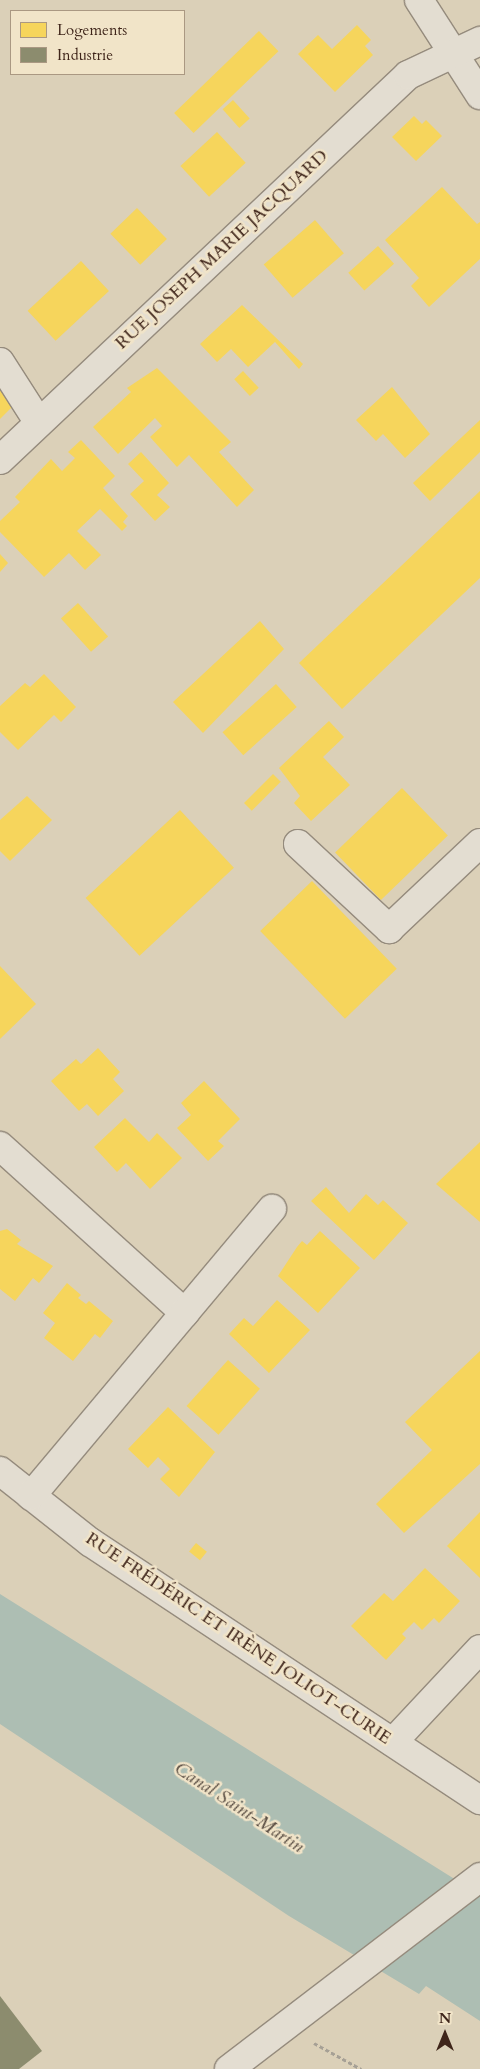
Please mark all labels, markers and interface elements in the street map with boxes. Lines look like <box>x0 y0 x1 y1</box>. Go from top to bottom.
legend <box>10 10 185 75</box>
text: Logements <box>57 20 127 40</box>
text: Industrie <box>57 45 113 65</box>
street label: RUE JOSEPH MARIE JACQUARD <box>111 146 333 354</box>
street label: RUE FRÉDÉRIC ET IRÈNE JOLIOT-CURIE <box>81 1528 395 1750</box>
water label: Canal Saint-Martin <box>170 1758 308 1858</box>
north arrow <box>420 2009 470 2059</box>
text: N <box>439 2009 451 2028</box>

